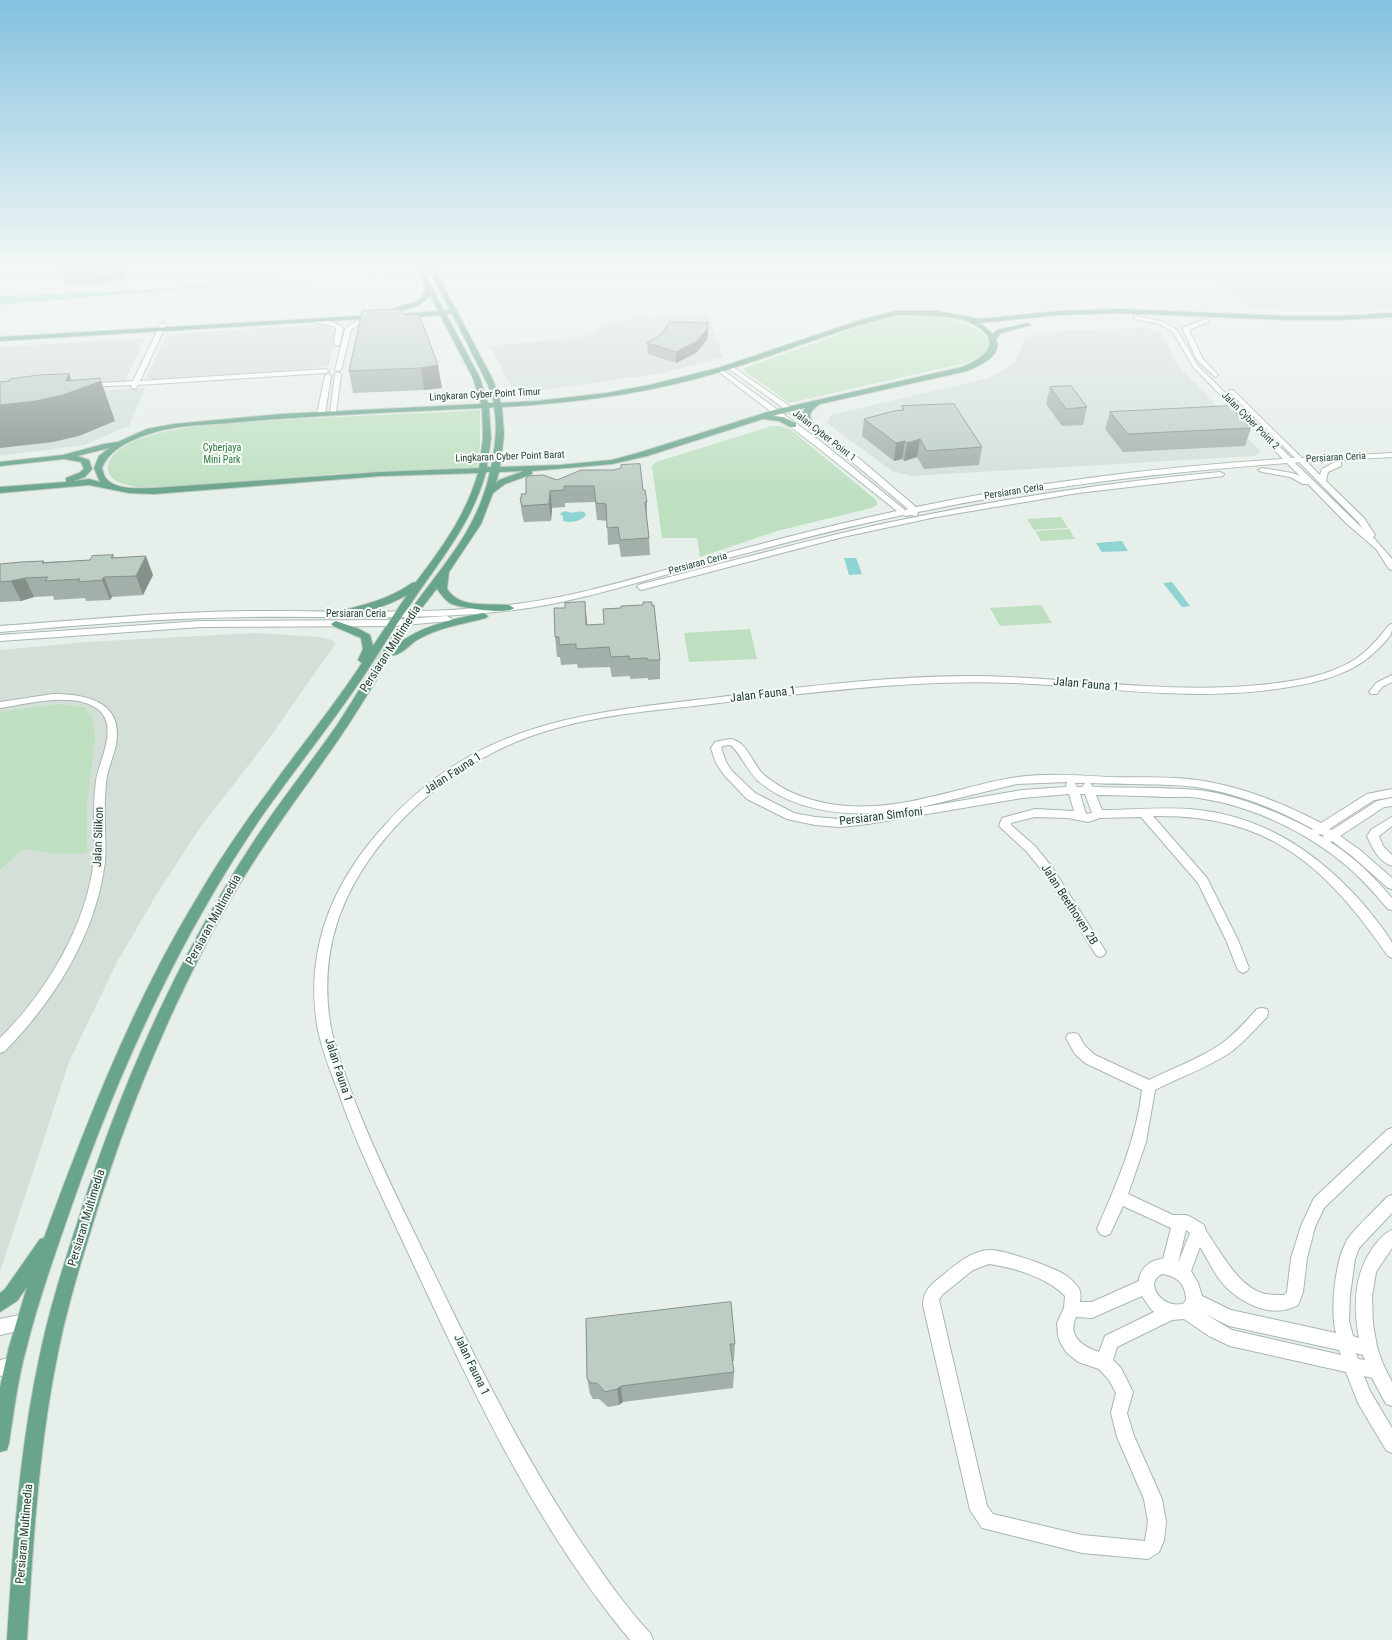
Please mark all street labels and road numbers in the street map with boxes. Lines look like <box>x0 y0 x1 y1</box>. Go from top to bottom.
street label: Lingkaran Cyber Point Timur <box>429 386 541 404</box>
street label: Jalan Cyber Point 2 <box>1219 390 1281 452</box>
street label: Jalan Cyber Point 1 <box>790 408 858 464</box>
street label: Lingkaran Cyber Point Barat <box>455 449 565 465</box>
street label: Persiaran Ceria <box>1306 450 1366 466</box>
street label: Persiaran Ceria <box>983 481 1045 503</box>
street label: Persiaran Ceria <box>667 550 729 578</box>
street label: Persiaran Multimedia <box>358 603 424 695</box>
street label: Persiaran Ceria <box>326 608 386 620</box>
street label: Jalan Fauna 1 <box>1053 675 1119 695</box>
street label: Jalan Fauna 1 <box>729 684 797 706</box>
street label: Jalan Fauna 1 <box>421 750 485 798</box>
street label: Persiaran Simfoni <box>838 805 924 829</box>
street label: Jalan Silikon <box>91 807 107 867</box>
street label: Jalan Beethoven 2B <box>1038 862 1100 948</box>
street label: Persiaran Multimedia <box>183 873 245 967</box>
street label: Jalan Fauna 1 <box>321 1036 355 1104</box>
street label: Persiaran Multimedia <box>65 1168 109 1268</box>
street label: Jalan Fauna 1 <box>450 1332 492 1398</box>
street label: Persiaran Multimedia <box>13 1483 37 1585</box>

